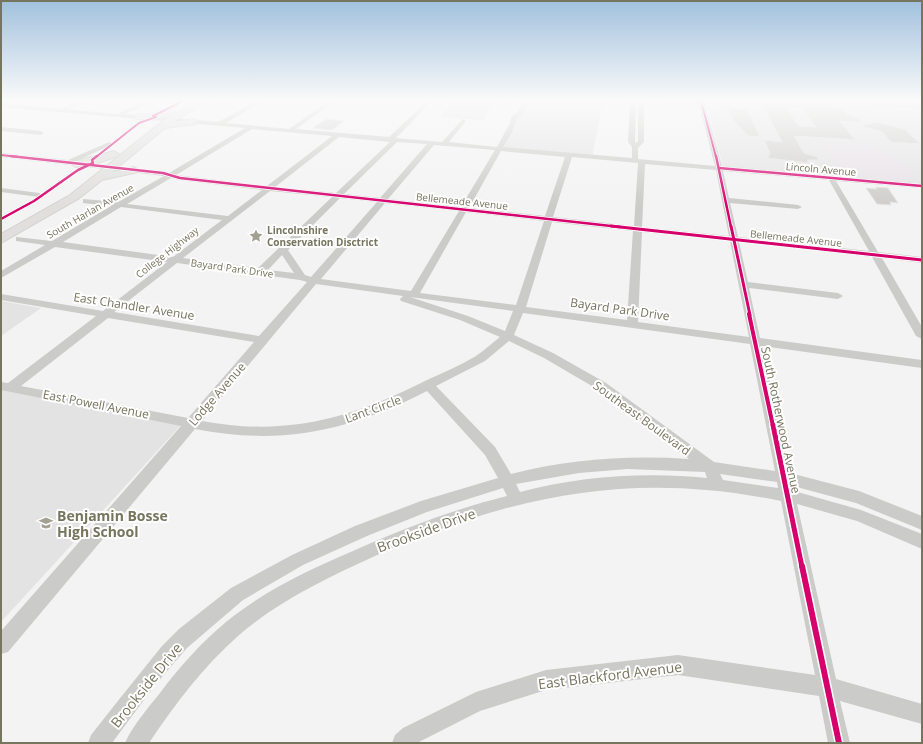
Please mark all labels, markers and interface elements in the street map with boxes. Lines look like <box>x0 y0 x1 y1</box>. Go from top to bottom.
street label: Lincoln Avenue <box>785 159 857 179</box>
street label: South Harlan Avenue <box>44 180 137 242</box>
street label: Bellemeade Avenue <box>415 189 509 213</box>
street label: College Highway <box>133 222 202 281</box>
place label: Lincolnshire Conservation Disctrict <box>267 223 379 249</box>
street label: Bellemeade Avenue <box>749 226 843 250</box>
place icon: Lincolnshire Conservation Disctrict <box>248 228 264 244</box>
street label: Bayard Park Drive <box>190 255 275 281</box>
street label: East Chandler Avenue <box>72 288 196 324</box>
street label: Bayard Park Drive <box>569 294 671 324</box>
street label: South Rotherwood Avenue <box>757 345 805 495</box>
street label: Lodge Avenue <box>185 358 249 429</box>
street label: Southeast Boulevard <box>590 377 694 459</box>
street label: East Powell Avenue <box>41 385 151 423</box>
street label: Lant Circle <box>343 391 404 427</box>
street label: Brookside Drive <box>374 503 478 557</box>
place label: Benjamin Bosse High School <box>57 506 168 541</box>
school or university icon: Benjamin Bosse High School <box>38 515 54 531</box>
street label: Brookside Drive <box>106 639 186 731</box>
street label: East Blackford Avenue <box>537 657 683 693</box>

